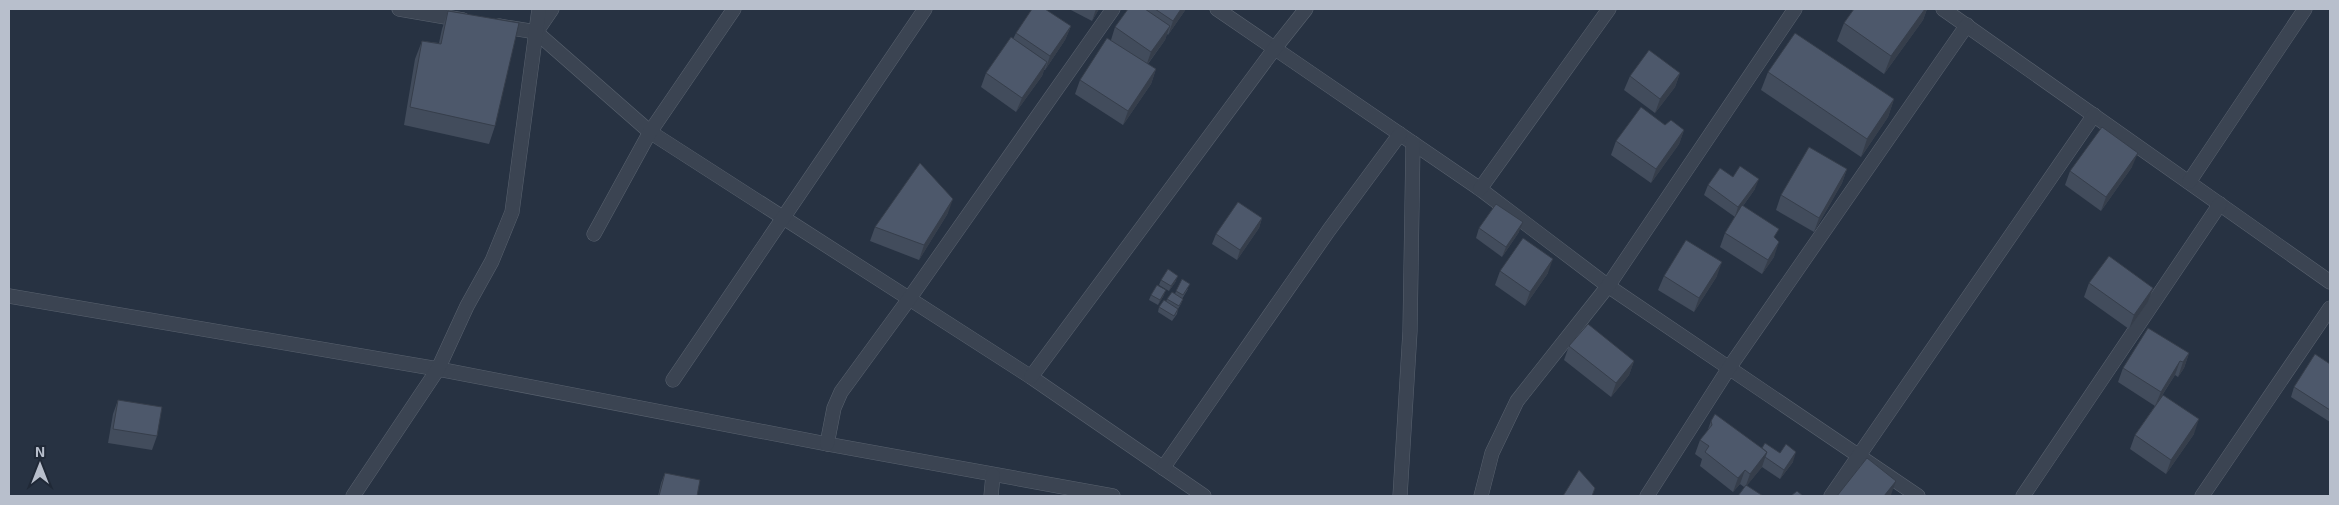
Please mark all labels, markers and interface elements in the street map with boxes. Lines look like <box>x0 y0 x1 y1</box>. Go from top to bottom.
north arrow <box>15 440 65 490</box>
text: N <box>35 443 45 460</box>

